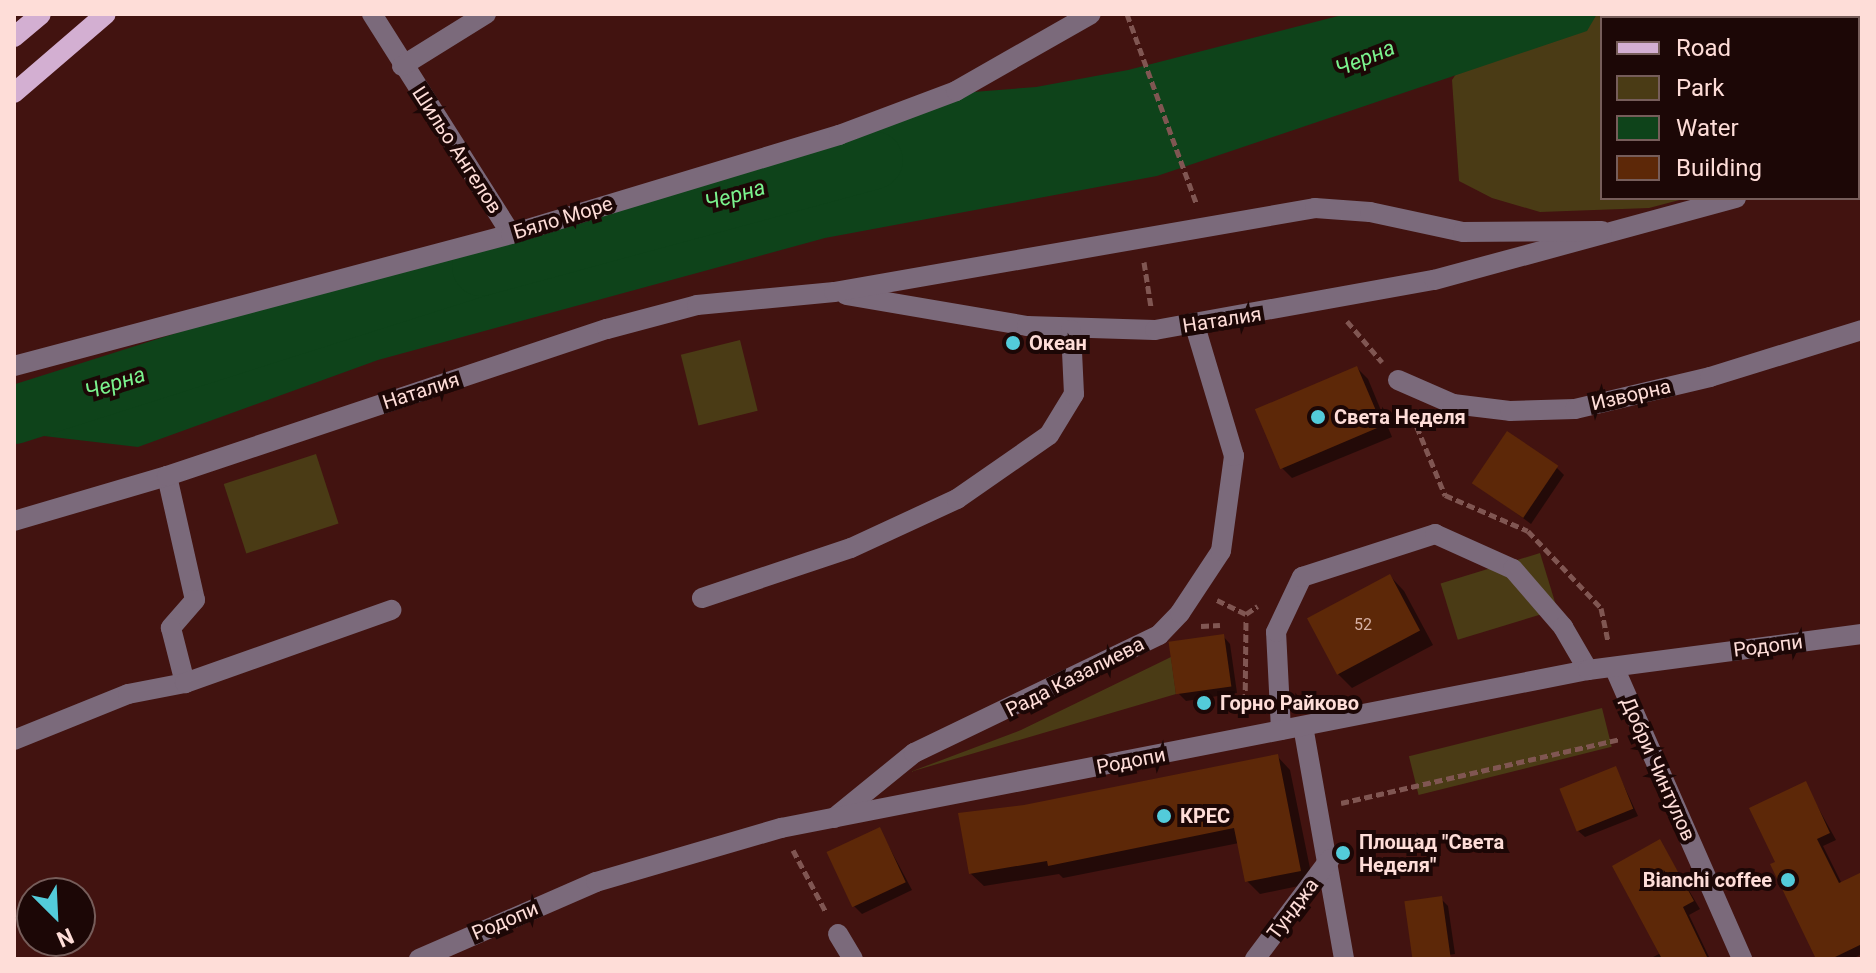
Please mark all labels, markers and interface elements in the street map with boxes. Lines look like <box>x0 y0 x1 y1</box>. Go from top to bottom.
legend <box>1600 16 1860 200</box>
water label: Черна <box>1331 34 1399 82</box>
text: Road <box>1676 34 1731 62</box>
text: Park <box>1676 74 1724 102</box>
street label: Шильо Ангелов <box>407 82 507 218</box>
text: Water <box>1676 114 1739 142</box>
text: Building <box>1676 154 1762 182</box>
water label: Черна <box>702 174 768 216</box>
street label: Бяло Море <box>511 192 615 244</box>
street label: Наталия <box>1181 302 1263 338</box>
place label: Океан <box>1029 331 1087 355</box>
marker: Океан <box>1004 334 1022 352</box>
water label: Черна <box>82 361 148 405</box>
street label: Наталия <box>380 367 462 415</box>
street label: Изворна <box>1589 374 1673 416</box>
place label: Света Неделя <box>1334 405 1466 429</box>
marker: Света Неделя <box>1309 408 1327 426</box>
house number: 52 <box>1354 615 1372 635</box>
street label: Родопи <box>1732 630 1804 662</box>
street label: Рада Казалиева <box>1002 632 1148 722</box>
place label: Горно Райково <box>1220 691 1359 715</box>
street label: Добри Чинтулов <box>1616 693 1700 845</box>
marker: Горно Райково <box>1195 694 1213 712</box>
street label: Родопи <box>1094 743 1168 779</box>
place label: КРЕС <box>1180 804 1230 828</box>
marker: КРЕС <box>1155 807 1173 825</box>
place label: Площад "Света Неделя" <box>1359 830 1504 877</box>
marker: Площад "Света Неделя" <box>1334 844 1352 862</box>
place label: Bianchi coffee <box>1643 868 1772 892</box>
marker: Bianchi coffee <box>1779 871 1797 889</box>
street label: Тунджа <box>1262 874 1324 944</box>
north arrow <box>16 877 96 957</box>
street label: Родопи <box>468 896 542 946</box>
text: N <box>53 923 77 952</box>

